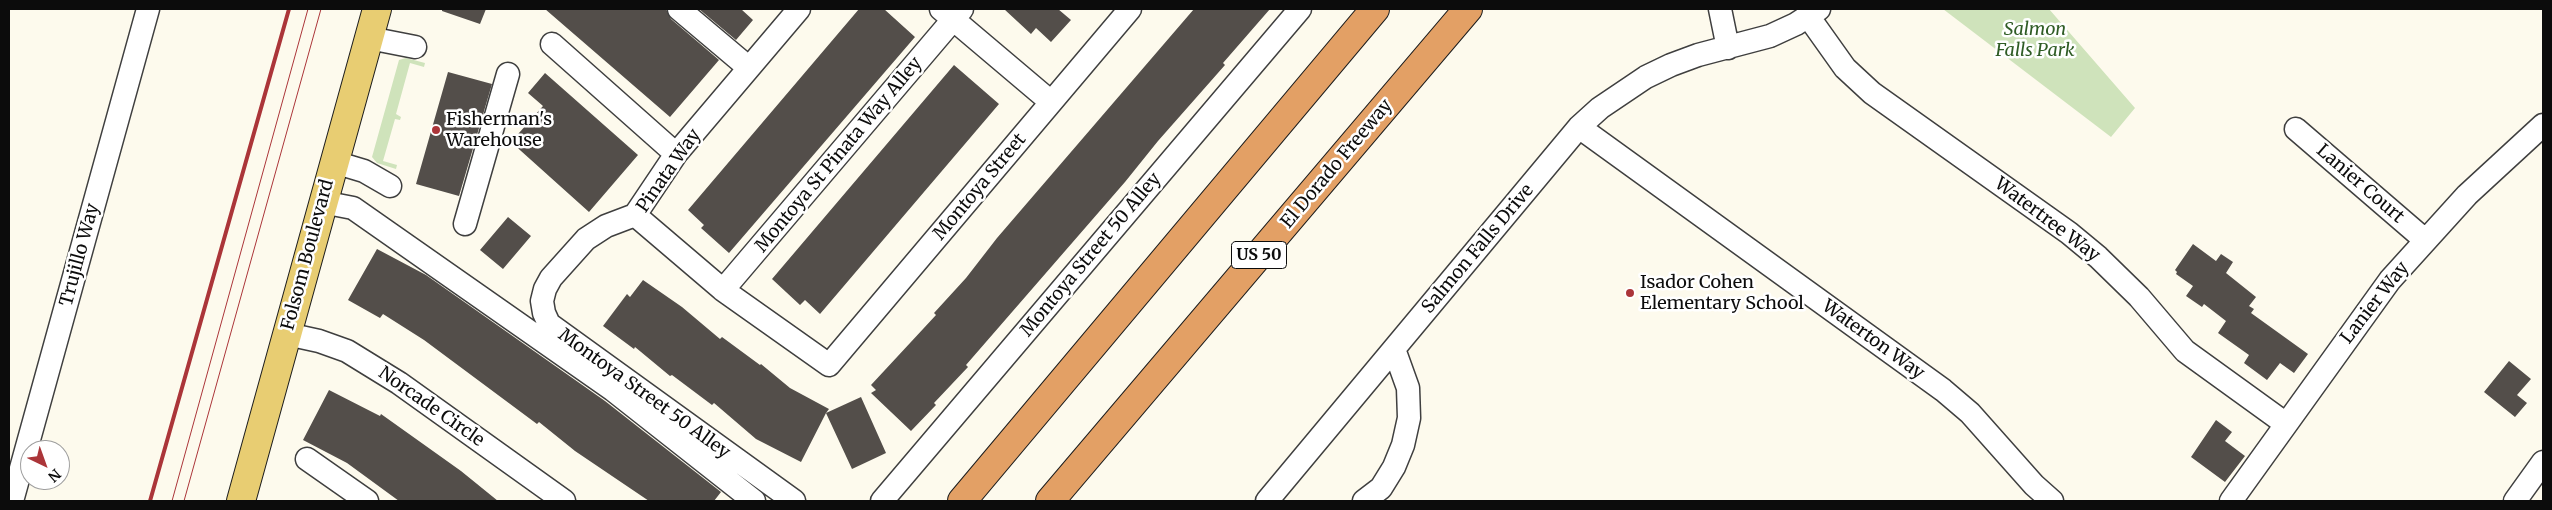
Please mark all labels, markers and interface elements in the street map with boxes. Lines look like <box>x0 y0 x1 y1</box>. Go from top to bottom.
park label: Salmon Falls Park <box>1995 19 2075 62</box>
street label: Montoya St Pinata Way Alley <box>751 53 927 257</box>
street label: El Dorado Freeway <box>1277 95 1397 233</box>
place label: Fisherman's Warehouse <box>446 109 552 152</box>
marker: Fisherman's Warehouse <box>430 124 442 136</box>
street label: Pinata Way <box>632 125 706 217</box>
street label: Montoya Street <box>929 129 1031 245</box>
street label: Lanier Court <box>2312 140 2408 228</box>
street label: Montoya Street 50 Alley <box>1016 169 1166 341</box>
street label: Watertree Way <box>1990 173 2104 267</box>
street label: Folsom Boulevard <box>277 177 339 333</box>
street label: Salmon Falls Drive <box>1418 180 1538 318</box>
street label: Trujillo Way <box>56 201 104 309</box>
road number: US 50 <box>1232 242 1286 268</box>
street label: Lanier Way <box>2336 258 2414 348</box>
place label: Isador Cohen Elementary School <box>1640 272 1804 314</box>
marker: Isador Cohen Elementary School <box>1624 287 1636 299</box>
street label: Waterton Way <box>1818 296 1928 384</box>
street label: Montoya Street 50 Alley <box>554 324 734 464</box>
street label: Norcade Circle <box>374 363 488 451</box>
north arrow <box>20 440 70 490</box>
text: N <box>44 465 65 486</box>

